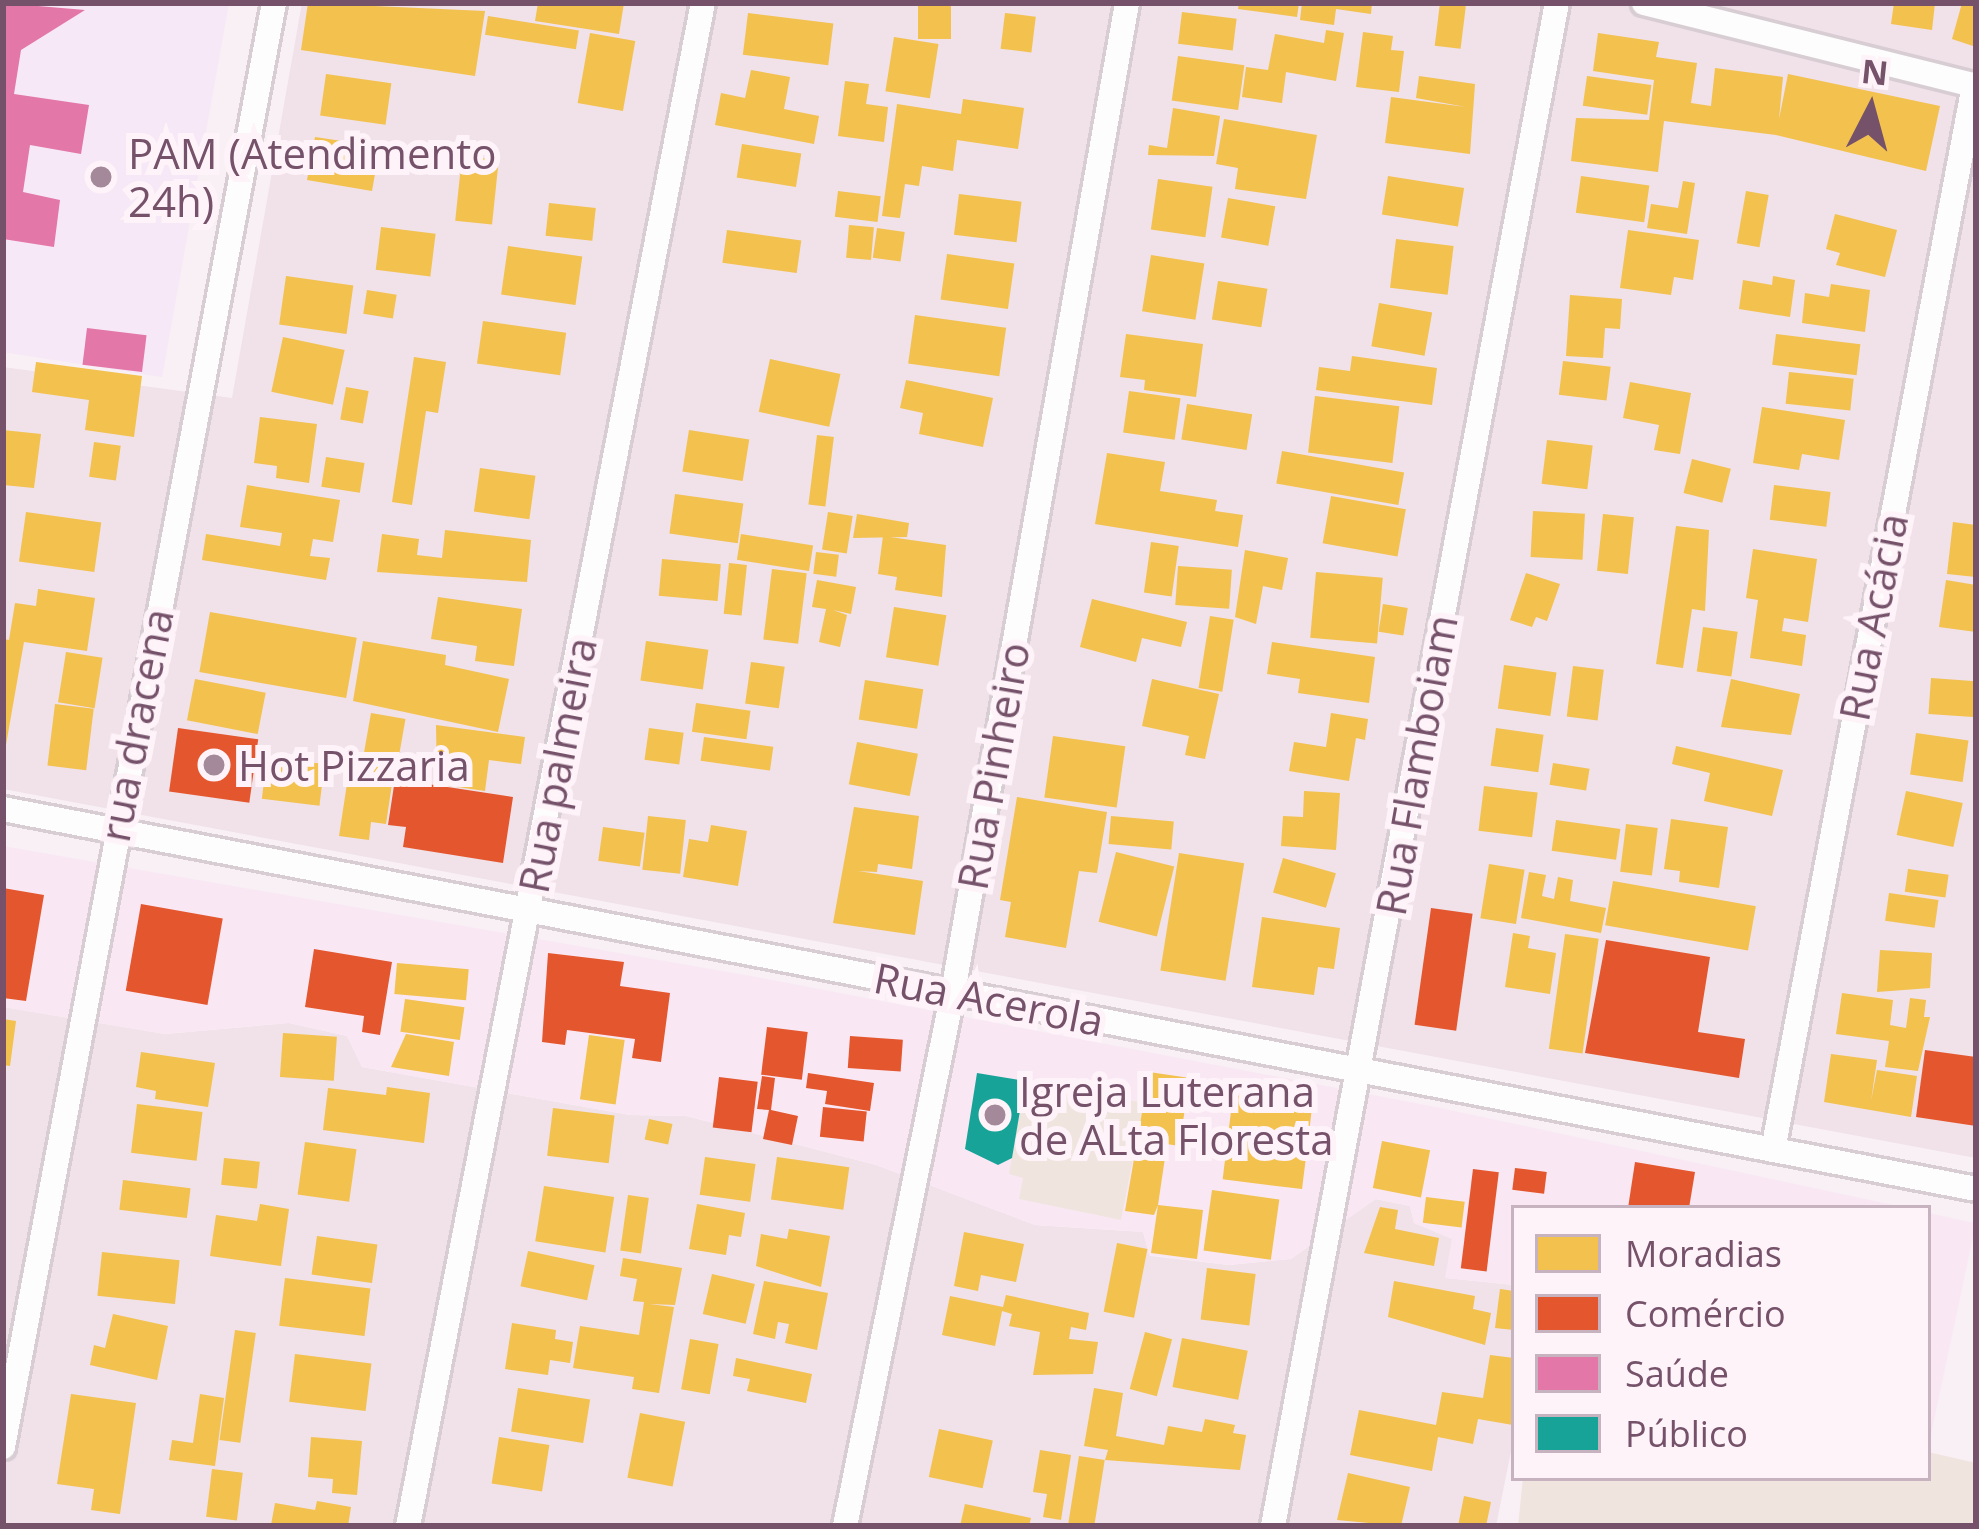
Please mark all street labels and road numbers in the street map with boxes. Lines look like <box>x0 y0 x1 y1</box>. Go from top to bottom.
street label: Rua Acácia <box>1828 509 1918 725</box>
street label: rua dracena <box>89 604 183 846</box>
street label: Rua Flamboiam <box>1365 611 1467 919</box>
street label: Rua palmeira <box>508 633 606 897</box>
street label: Rua Pinheiro <box>946 639 1040 893</box>
street label: Rua Acerola <box>870 952 1108 1046</box>

